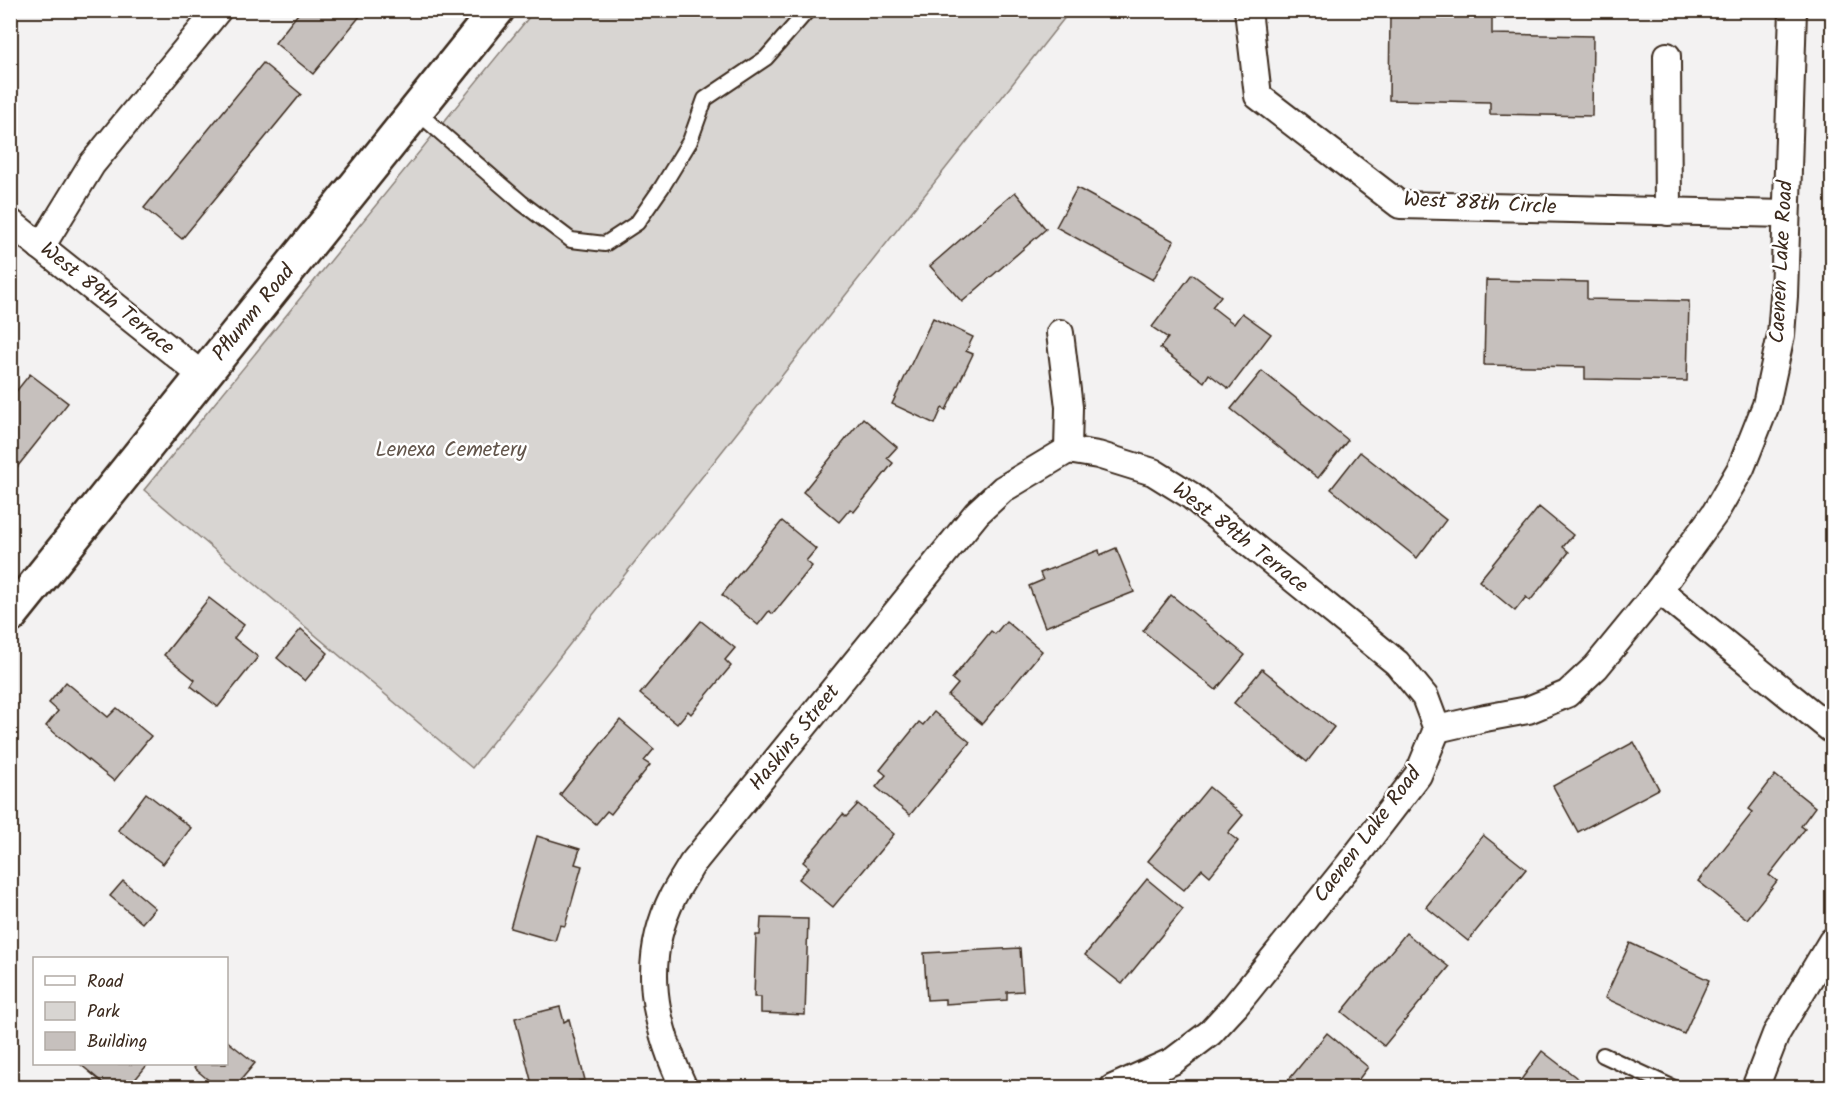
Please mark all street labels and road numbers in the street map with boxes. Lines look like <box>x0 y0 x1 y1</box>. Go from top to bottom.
street label: Caenen Lake Road <box>1761 179 1803 344</box>
street label: West 88th Circle <box>1403 184 1558 225</box>
street label: West 89th Terrace <box>32 234 182 364</box>
street label: Pflumm Road <box>204 257 304 369</box>
street label: West 89th Terrace <box>1165 474 1316 602</box>
street label: Haskins Street <box>741 677 849 799</box>
street label: Caenen Lake Road <box>1306 759 1431 910</box>

